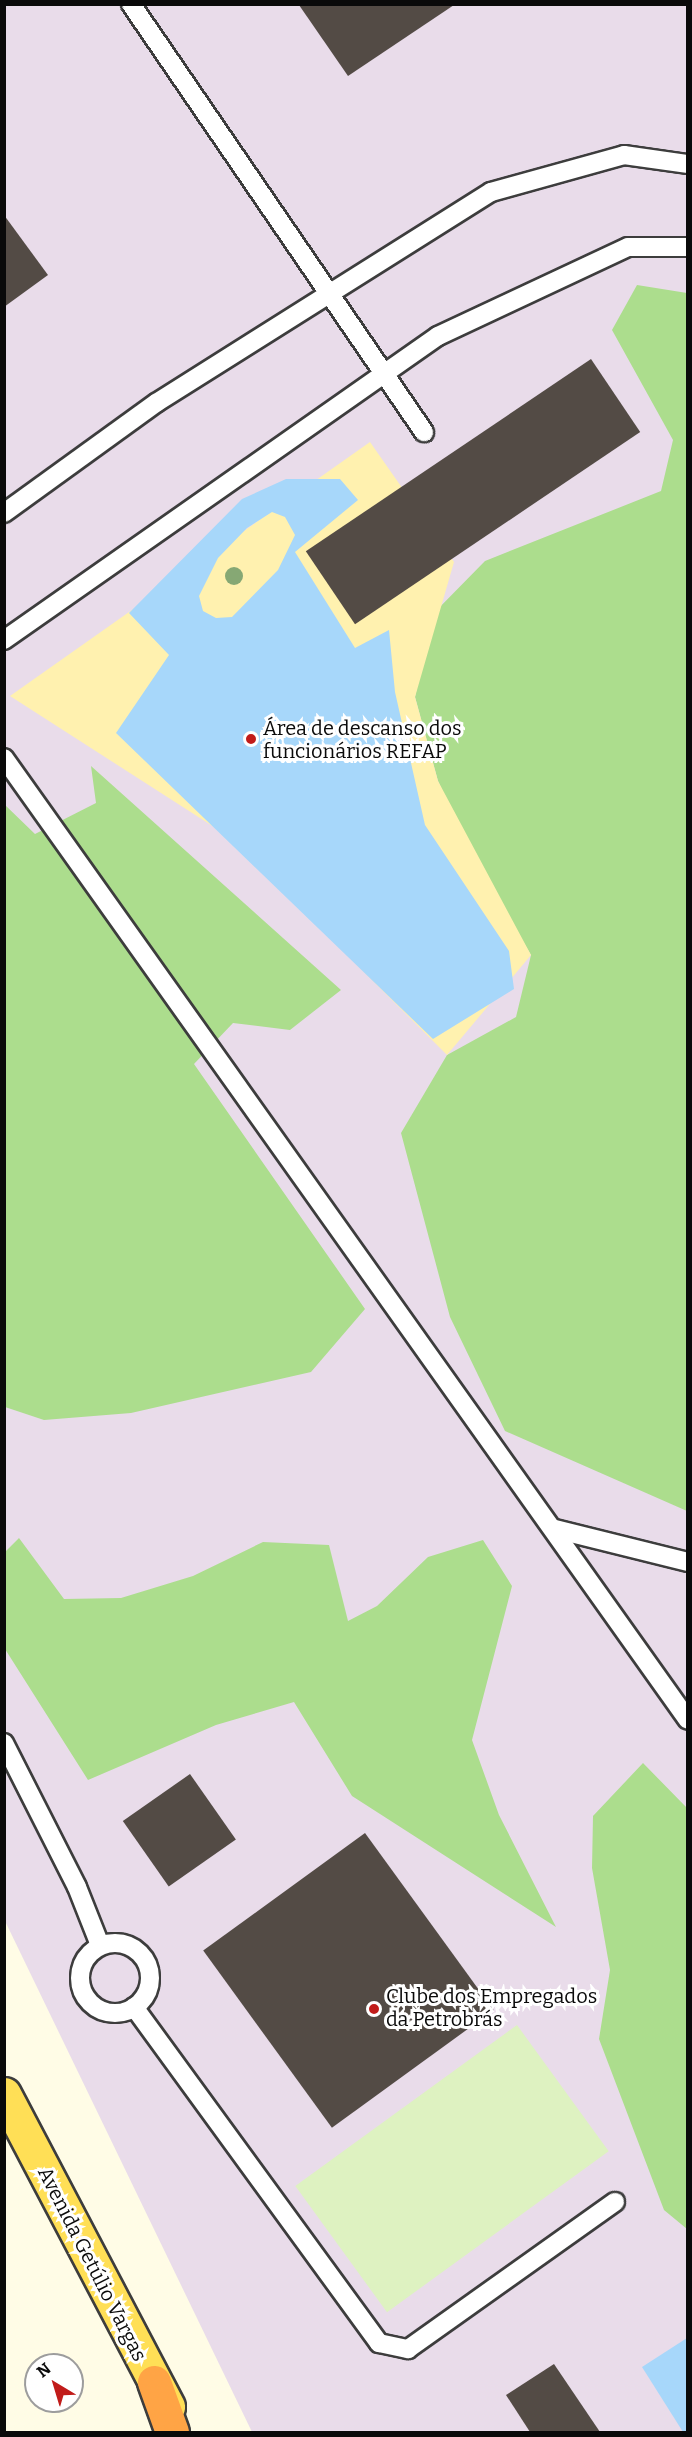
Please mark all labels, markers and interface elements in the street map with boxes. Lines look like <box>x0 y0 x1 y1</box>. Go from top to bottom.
place label: Área de descanso dos funcionários REFAP <box>263 716 462 763</box>
marker: Área de descanso dos funcionários REFAP <box>244 732 258 746</box>
place label: Clube dos Empregados da Petrobrás <box>386 1985 597 2032</box>
marker: Clube dos Empregados da Petrobrás <box>367 2002 381 2016</box>
street label: Avenida Getúlio Vargas <box>33 2163 151 2365</box>
north arrow <box>24 2353 84 2413</box>
text: N <box>33 2359 55 2381</box>

